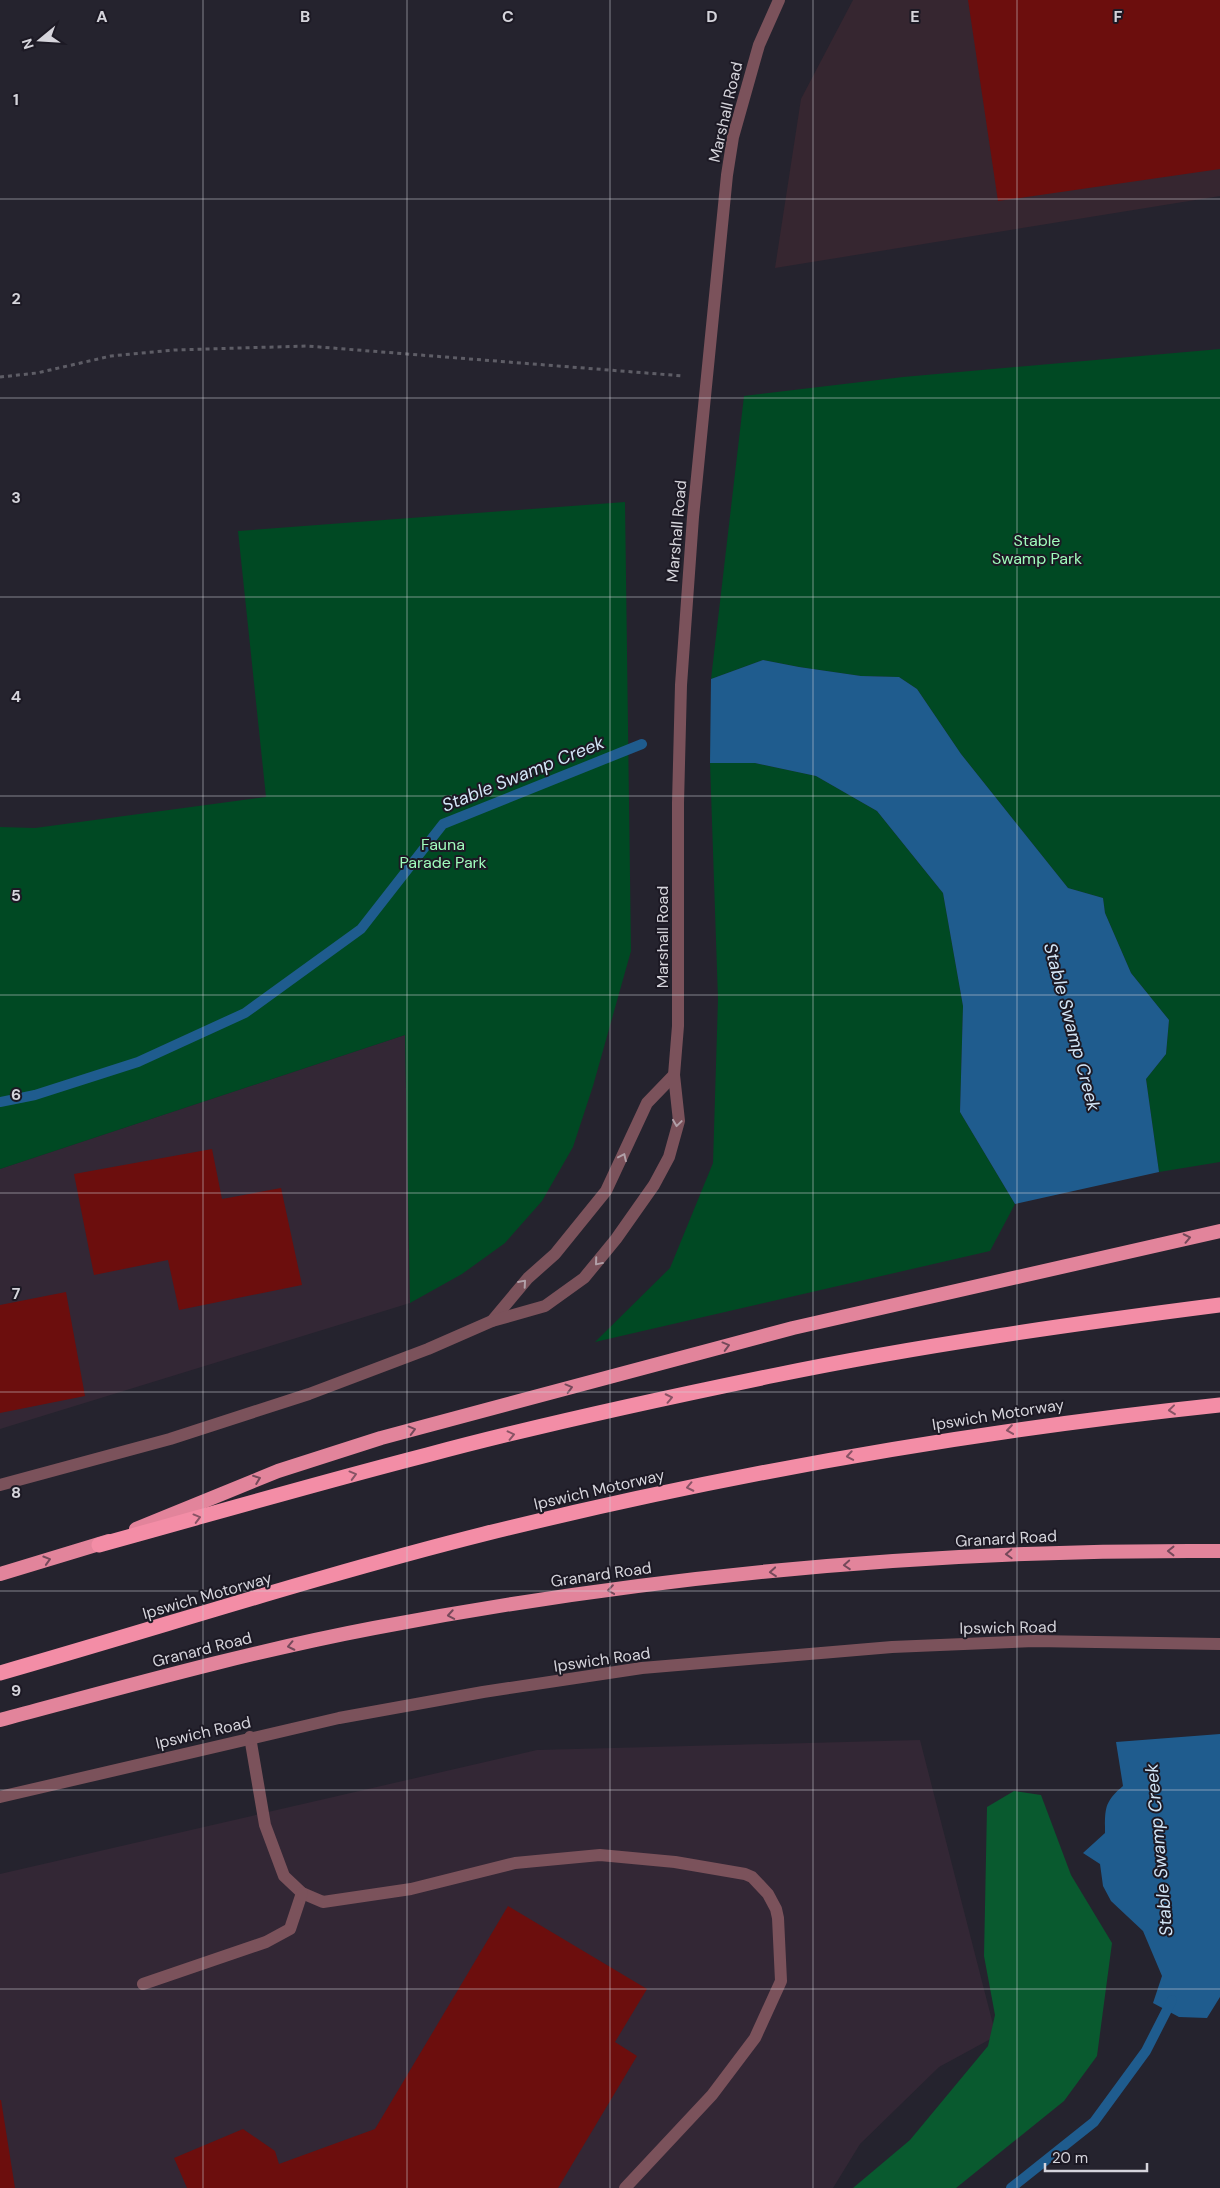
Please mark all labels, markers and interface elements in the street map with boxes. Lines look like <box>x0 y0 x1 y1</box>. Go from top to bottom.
text: A <box>96 6 108 27</box>
text: B <box>300 6 310 27</box>
text: C <box>502 6 514 27</box>
text: D <box>706 6 718 27</box>
text: E <box>910 6 920 27</box>
text: F <box>1114 6 1123 27</box>
north arrow <box>15 15 65 65</box>
text: N <box>17 36 38 52</box>
street label: Marshall Road <box>704 60 747 164</box>
text: 1 <box>13 89 19 110</box>
text: 2 <box>11 288 21 309</box>
street label: Marshall Road <box>662 479 691 583</box>
text: 3 <box>11 487 21 508</box>
park label: Stable Swamp Park <box>992 530 1082 569</box>
text: 4 <box>11 686 21 707</box>
water label: Stable Swamp Creek <box>438 730 609 818</box>
park label: Fauna Parade Park <box>399 834 487 873</box>
text: 5 <box>11 885 21 906</box>
street label: Marshall Road <box>652 886 673 988</box>
water label: Stable Swamp Creek <box>1038 940 1106 1115</box>
text: 6 <box>11 1084 21 1105</box>
one-way arrow <box>672 1120 683 1128</box>
one-way arrow <box>617 1153 627 1162</box>
one-way arrow <box>1183 1233 1192 1244</box>
one-way arrow <box>594 1257 603 1266</box>
one-way arrow <box>517 1280 526 1289</box>
text: 7 <box>12 1283 21 1304</box>
one-way arrow <box>722 1341 731 1352</box>
one-way arrow <box>565 1383 574 1394</box>
one-way arrow <box>665 1393 674 1404</box>
street label: Ipswich Motorway <box>930 1394 1066 1435</box>
one-way arrow <box>1167 1404 1175 1415</box>
one-way arrow <box>1006 1424 1014 1435</box>
one-way arrow <box>408 1425 417 1436</box>
one-way arrow <box>506 1430 515 1441</box>
one-way arrow <box>846 1451 854 1461</box>
street label: Ipswich Motorway <box>532 1464 667 1515</box>
one-way arrow <box>349 1470 358 1481</box>
one-way arrow <box>253 1475 261 1485</box>
one-way arrow <box>686 1481 695 1491</box>
text: 8 <box>11 1482 21 1503</box>
one-way arrow <box>192 1513 201 1524</box>
street label: Granard Road <box>955 1525 1057 1552</box>
one-way arrow <box>1167 1546 1175 1556</box>
one-way arrow <box>1005 1549 1013 1560</box>
one-way arrow <box>42 1556 50 1566</box>
street label: Granard Road <box>549 1557 653 1592</box>
one-way arrow <box>842 1560 850 1571</box>
one-way arrow <box>768 1566 776 1577</box>
street label: Ipswich Motorway <box>140 1567 274 1624</box>
one-way arrow <box>607 1584 615 1595</box>
one-way arrow <box>446 1610 455 1620</box>
street label: Ipswich Road <box>959 1616 1057 1639</box>
street label: Granard Road <box>150 1627 254 1672</box>
one-way arrow <box>287 1640 296 1651</box>
street label: Ipswich Road <box>552 1642 652 1677</box>
text: 9 <box>11 1680 21 1701</box>
street label: Ipswich Road <box>153 1711 253 1754</box>
water label: Stable Swamp Creek <box>1139 1762 1179 1937</box>
scale bar <box>1045 2140 1148 2172</box>
text: 20 m <box>1052 2148 1088 2168</box>

